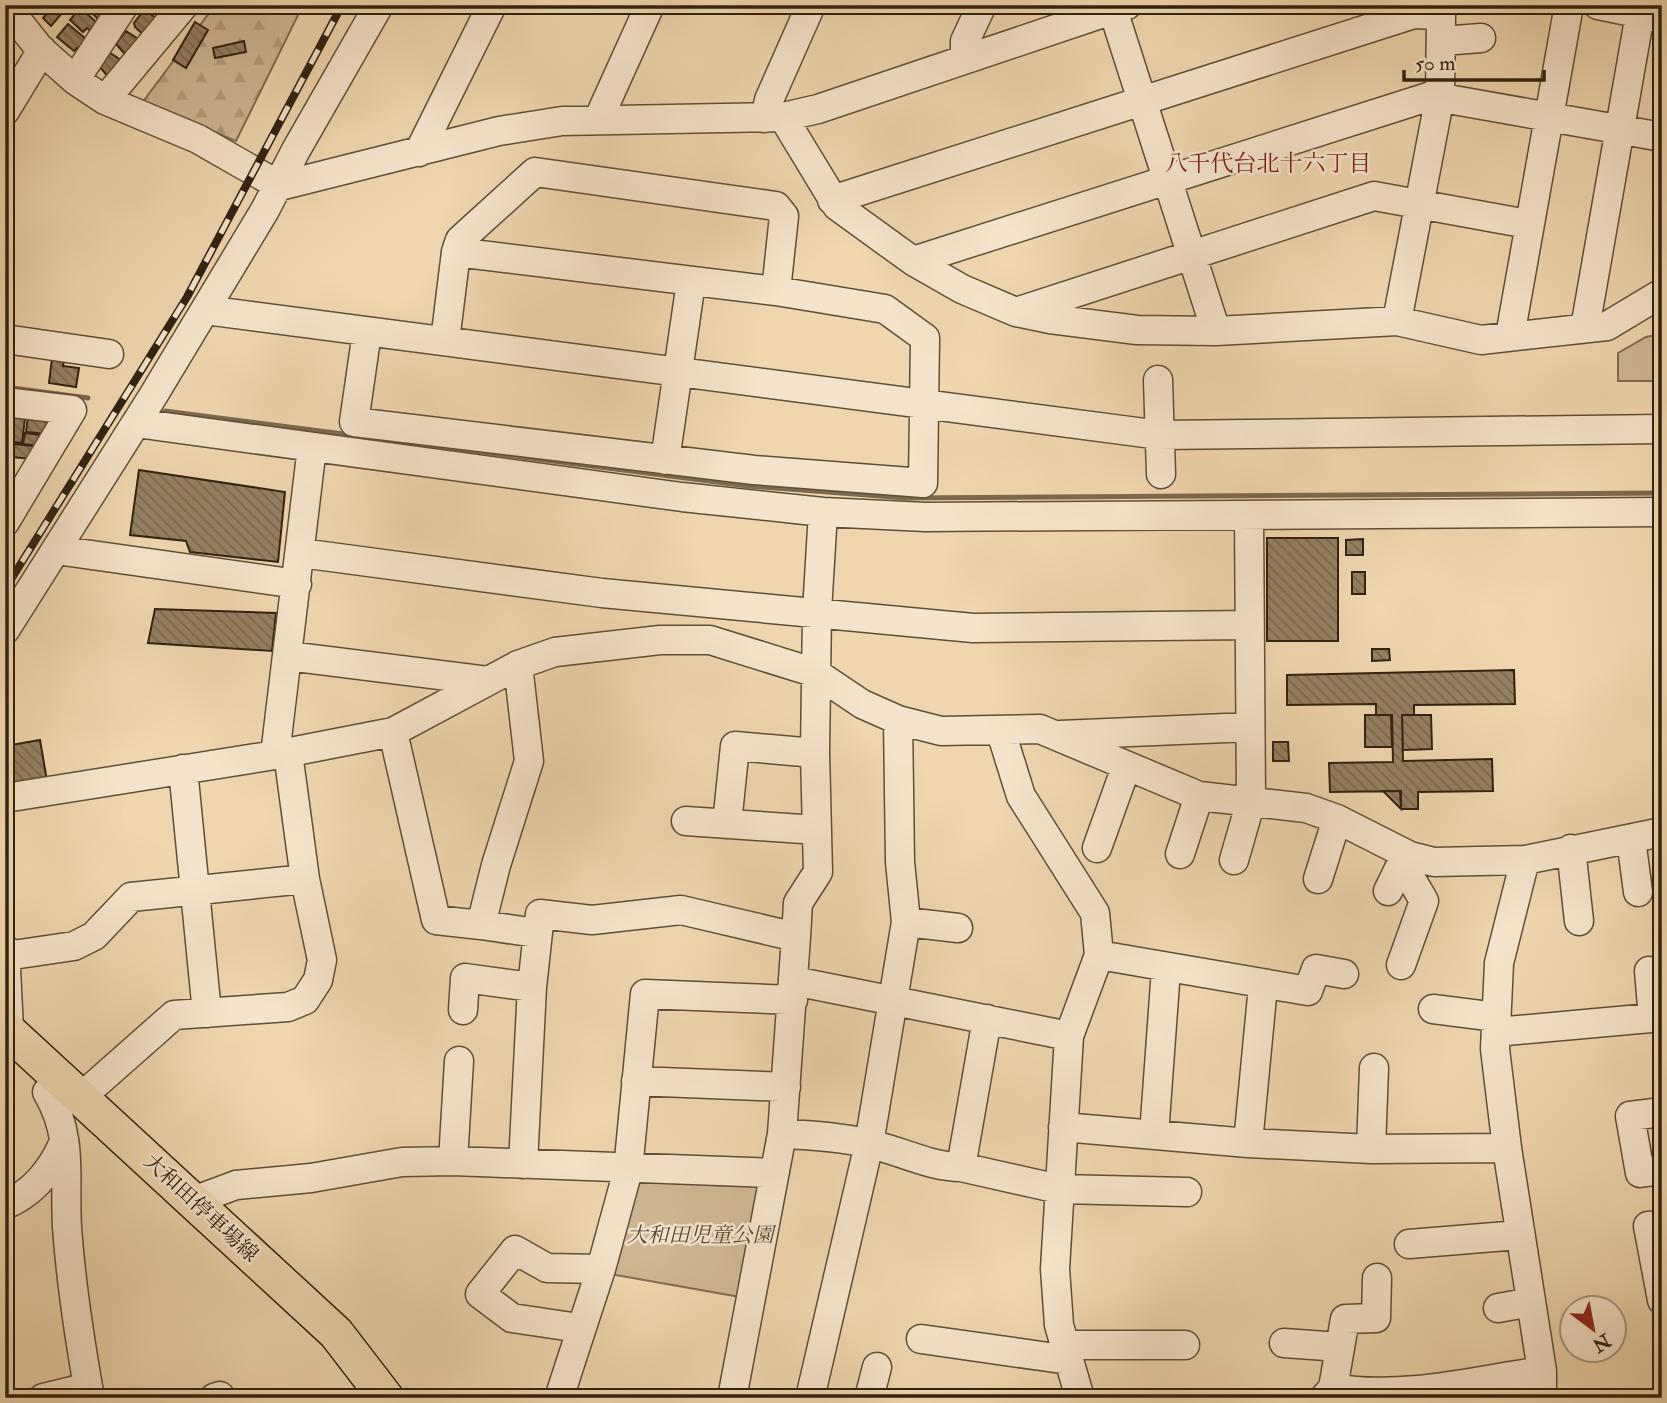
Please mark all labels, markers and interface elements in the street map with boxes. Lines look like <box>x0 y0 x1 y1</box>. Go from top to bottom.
scale bar <box>1404 38 1544 82</box>
text: 50 m <box>1415 50 1456 77</box>
district label: 八千代台北十六丁目 <box>1165 149 1372 178</box>
street label: 大和田停車場線 <box>138 1148 264 1268</box>
park label: 大和田児童公園 <box>627 1222 776 1249</box>
north arrow <box>1558 1294 1628 1364</box>
text: N <box>1587 1327 1616 1358</box>

